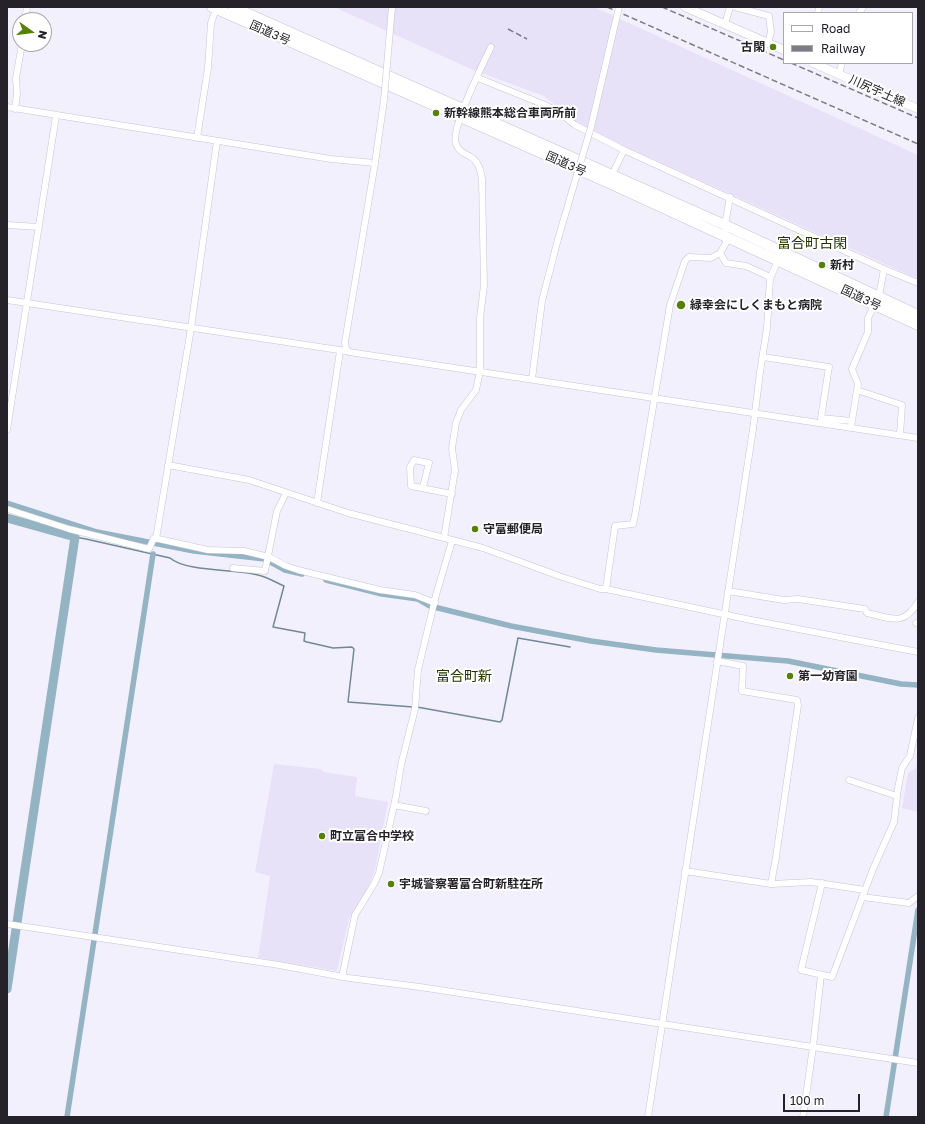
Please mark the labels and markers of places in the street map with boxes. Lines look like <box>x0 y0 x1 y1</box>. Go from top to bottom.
place label: 古閑 <box>741 40 765 54</box>
marker: 古閑 <box>768 42 778 52</box>
place label: 新幹線熊本総合車両所前 <box>444 106 576 120</box>
marker: 新幹線熊本総合車両所前 <box>431 108 441 118</box>
place label: 新村 <box>830 258 854 272</box>
marker: 新村 <box>817 260 827 270</box>
place label: 緑幸会にしくまもと病院 <box>690 298 822 312</box>
marker: 緑幸会にしくまもと病院 <box>675 299 687 311</box>
place label: 守富郵便局 <box>483 522 543 536</box>
marker: 守富郵便局 <box>470 524 480 534</box>
place label: 第一幼育園 <box>798 669 858 683</box>
marker: 第一幼育園 <box>785 671 795 681</box>
place label: 町立富合中学校 <box>330 829 414 843</box>
marker: 町立富合中学校 <box>317 831 327 841</box>
place label: 宇城警察署富合町新駐在所 <box>399 877 543 891</box>
marker: 宇城警察署富合町新駐在所 <box>386 879 396 889</box>

